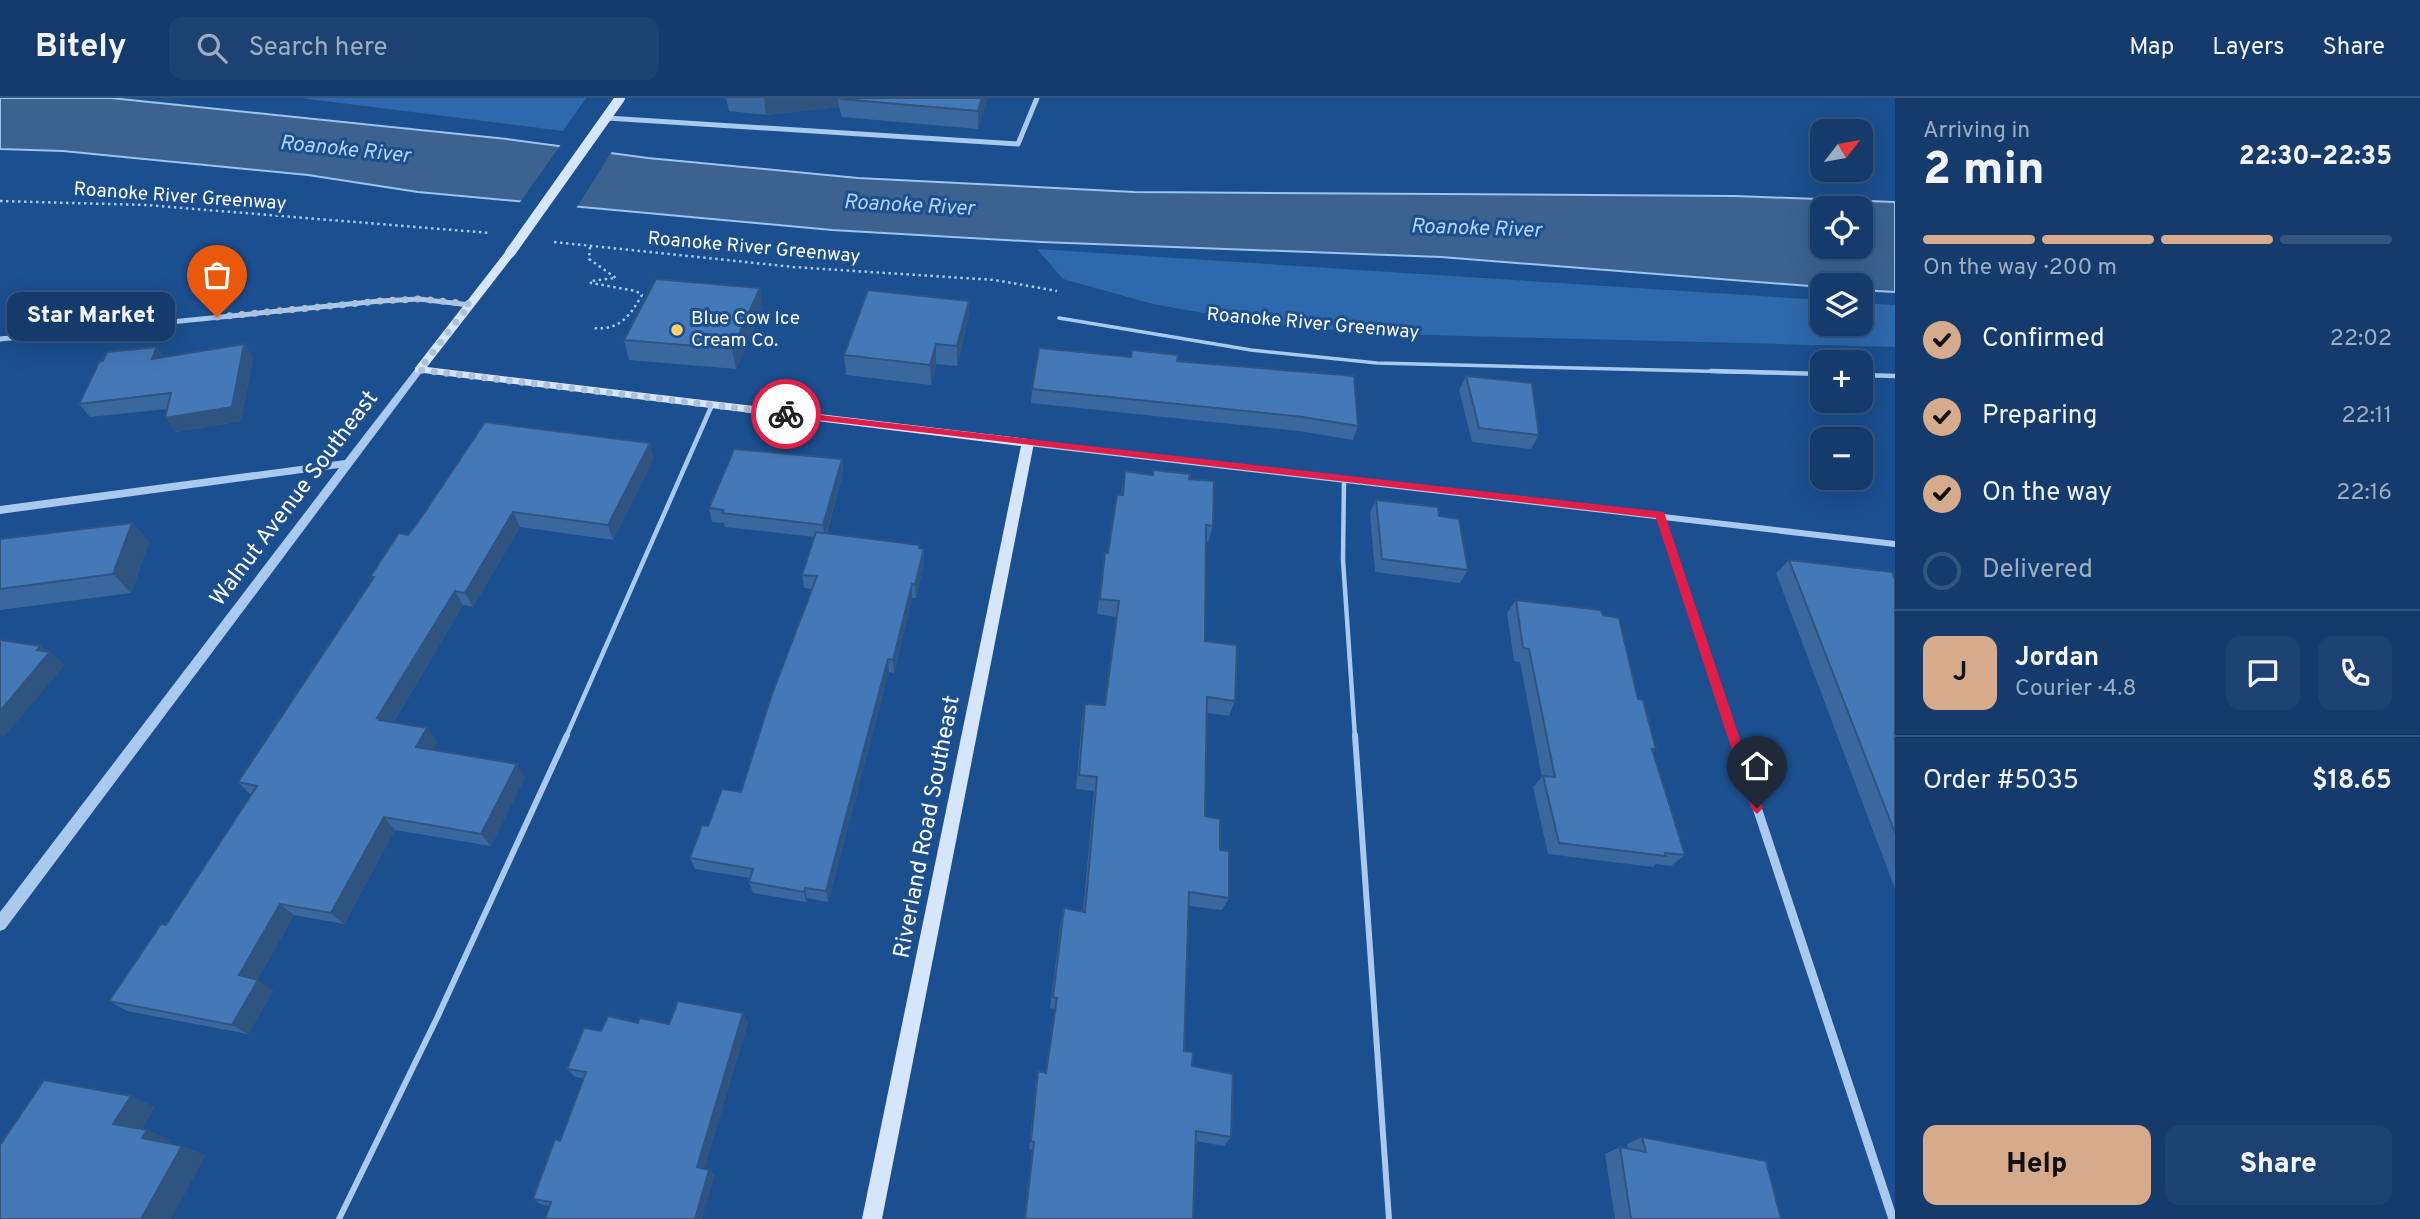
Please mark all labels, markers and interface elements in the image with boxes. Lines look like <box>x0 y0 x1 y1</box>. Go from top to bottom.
search box <box>169 17 659 80</box>
text: Bitely <box>35 27 127 69</box>
icon: search <box>193 29 231 67</box>
text: Search here <box>249 32 388 65</box>
text: Map <box>2129 33 2174 63</box>
text: Layers <box>2212 33 2284 63</box>
text: Share <box>2322 33 2385 63</box>
text: Arriving in <box>1923 117 2030 146</box>
north arrow <box>1810 119 1872 182</box>
map controls <box>1810 119 1873 490</box>
water label: Roanoke River <box>278 130 413 170</box>
text: 22:30–22:35 <box>2239 141 2392 174</box>
text: 2 min <box>1923 142 2045 201</box>
street label: Roanoke River Greenway <box>73 178 287 216</box>
water label: Roanoke River <box>843 189 977 223</box>
button: locate <box>1810 196 1873 259</box>
water label: Roanoke River <box>1410 213 1544 245</box>
street label: Roanoke River Greenway <box>647 227 861 269</box>
pin <box>187 245 247 317</box>
text: On the way · 200 m <box>1923 254 2117 283</box>
icon: bag <box>198 256 236 294</box>
button: layers <box>1810 273 1873 336</box>
callout: Star Market <box>7 292 175 342</box>
text: Star Market <box>27 302 155 331</box>
street label: Roanoke River Greenway <box>1206 303 1420 345</box>
place label: Blue Cow Ice Cream Co. <box>691 307 800 353</box>
icon: check <box>1923 321 1961 359</box>
marker: Blue Cow Ice Cream Co. <box>669 322 685 338</box>
text: Confirmed <box>1982 323 2105 356</box>
text: 22:02 <box>2330 325 2392 354</box>
button: + <box>1810 350 1873 413</box>
courier <box>751 379 821 449</box>
street label: Walnut Avenue Southeast <box>204 385 386 613</box>
icon: bike <box>767 395 805 433</box>
icon: check <box>1923 398 1961 436</box>
text: Preparing <box>1982 400 2097 433</box>
text: 22:11 <box>2342 402 2392 431</box>
button: − <box>1810 427 1873 490</box>
icon: check <box>1923 475 1961 513</box>
text: On the way <box>1982 477 2112 510</box>
text: 22:16 <box>2336 479 2392 508</box>
text: Delivered <box>1982 554 2093 587</box>
button: chat <box>2226 636 2300 710</box>
button: phone <box>2318 636 2392 710</box>
text: Jordan <box>2015 642 2099 675</box>
text: J <box>1953 657 1967 690</box>
text: Courier · 4.8 <box>2015 675 2136 704</box>
street label: Riverland Road Southeast <box>888 693 968 961</box>
pin <box>1727 736 1787 808</box>
icon: home <box>1738 747 1776 785</box>
text: Order #5035 <box>1923 765 2079 798</box>
text: $18.65 <box>2312 765 2392 798</box>
button: Help <box>1923 1125 2151 1205</box>
button: Share <box>2165 1125 2392 1205</box>

